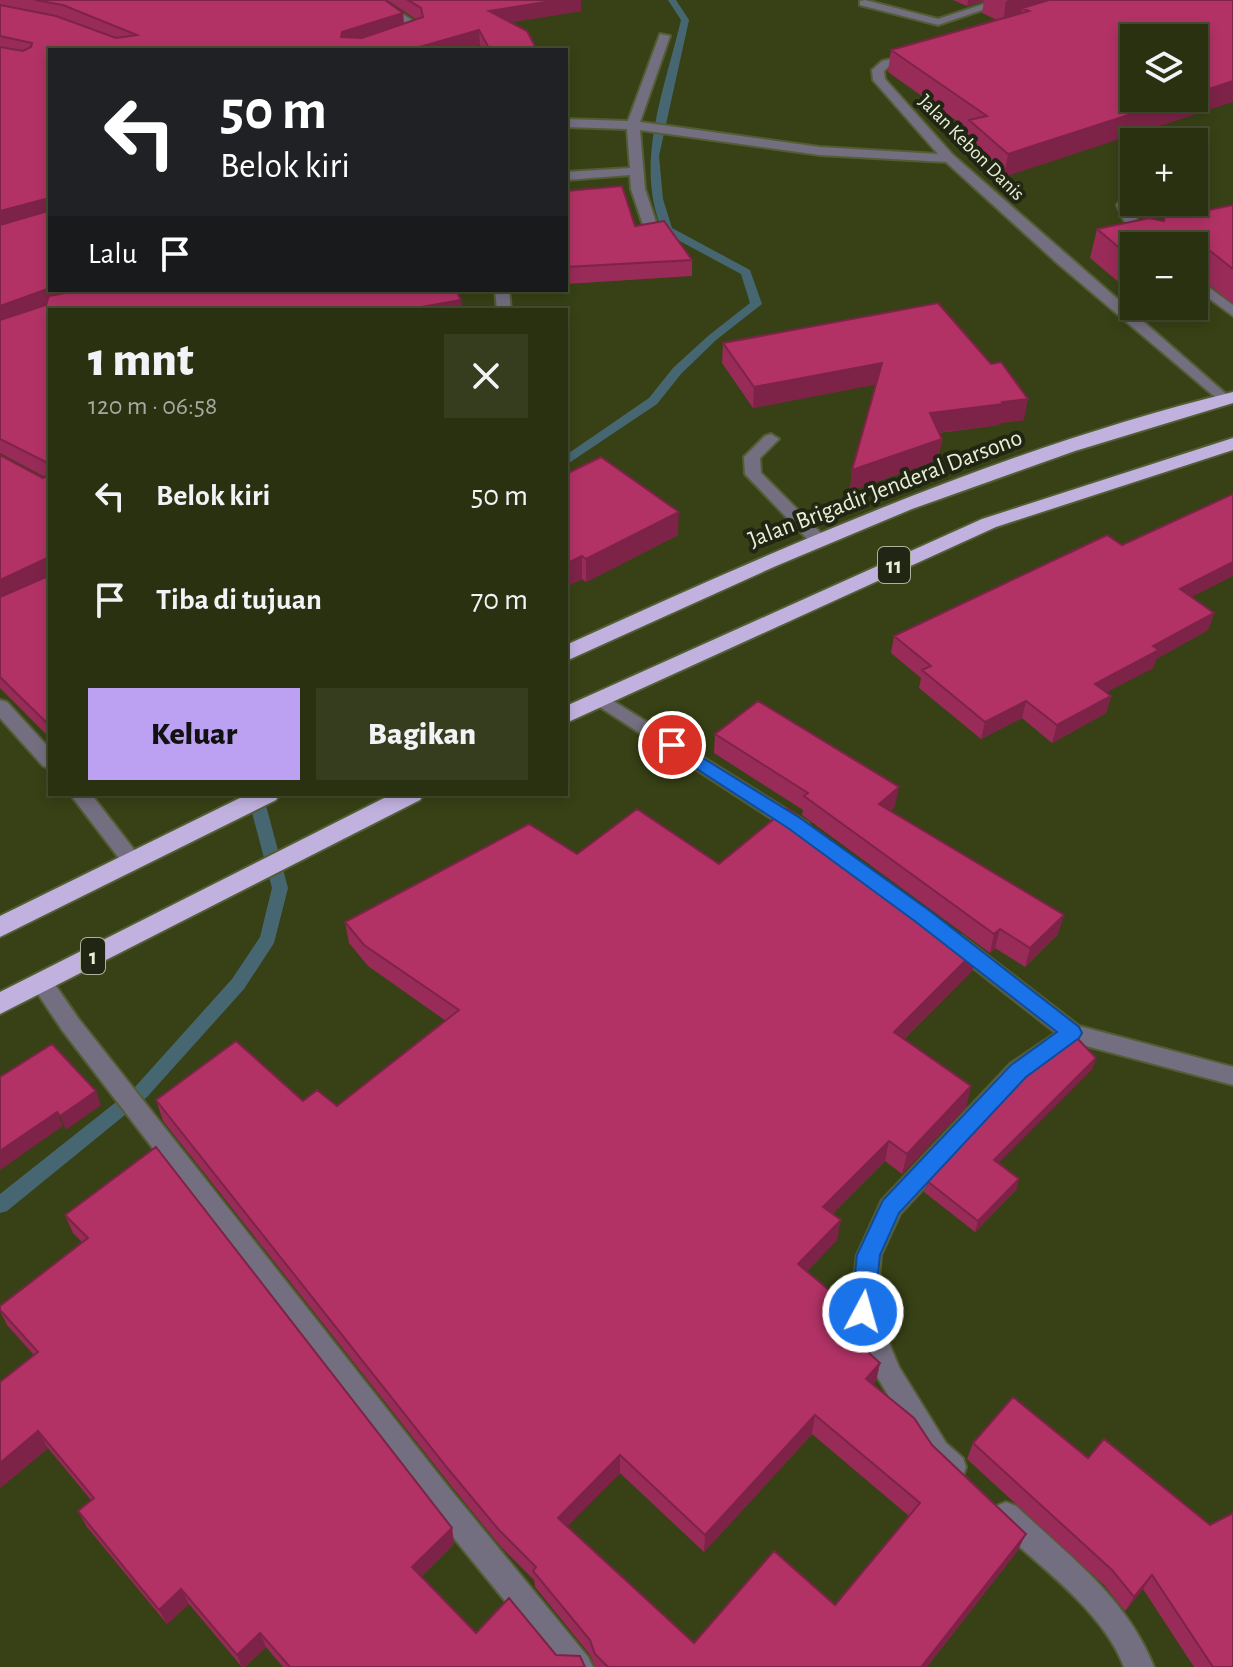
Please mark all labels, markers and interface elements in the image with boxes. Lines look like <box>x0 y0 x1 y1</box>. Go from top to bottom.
map controls <box>1120 24 1208 320</box>
button: layers <box>1120 24 1208 112</box>
icon: left <box>88 80 192 184</box>
text: 50 m <box>220 83 327 139</box>
street label: Jalan Kebon Danis <box>915 91 1028 204</box>
button: + <box>1120 128 1208 216</box>
text: Belok kiri <box>220 148 350 184</box>
icon: arrive <box>153 232 197 276</box>
button: − <box>1120 232 1208 320</box>
text: Lalu <box>88 239 137 269</box>
button: close <box>444 334 528 418</box>
text: 1 mnt <box>88 337 194 385</box>
text: 120 m · 06:58 <box>88 393 217 419</box>
street label: Jalan Brigadir Jenderal Darsono <box>745 426 1025 552</box>
icon: left <box>88 474 132 518</box>
text: Belok kiri <box>156 481 270 511</box>
text: 50 m <box>471 481 528 511</box>
road number: 11 <box>878 547 910 583</box>
icon: arrive <box>88 578 132 622</box>
text: Tiba di tujuan <box>156 585 322 615</box>
text: 70 m <box>471 585 528 615</box>
button: Keluar <box>88 688 300 780</box>
button: Bagikan <box>316 688 528 780</box>
pin <box>638 711 706 779</box>
icon: arrive <box>650 723 694 767</box>
road number: 1 <box>81 938 105 974</box>
position arrow <box>821 1270 905 1354</box>

